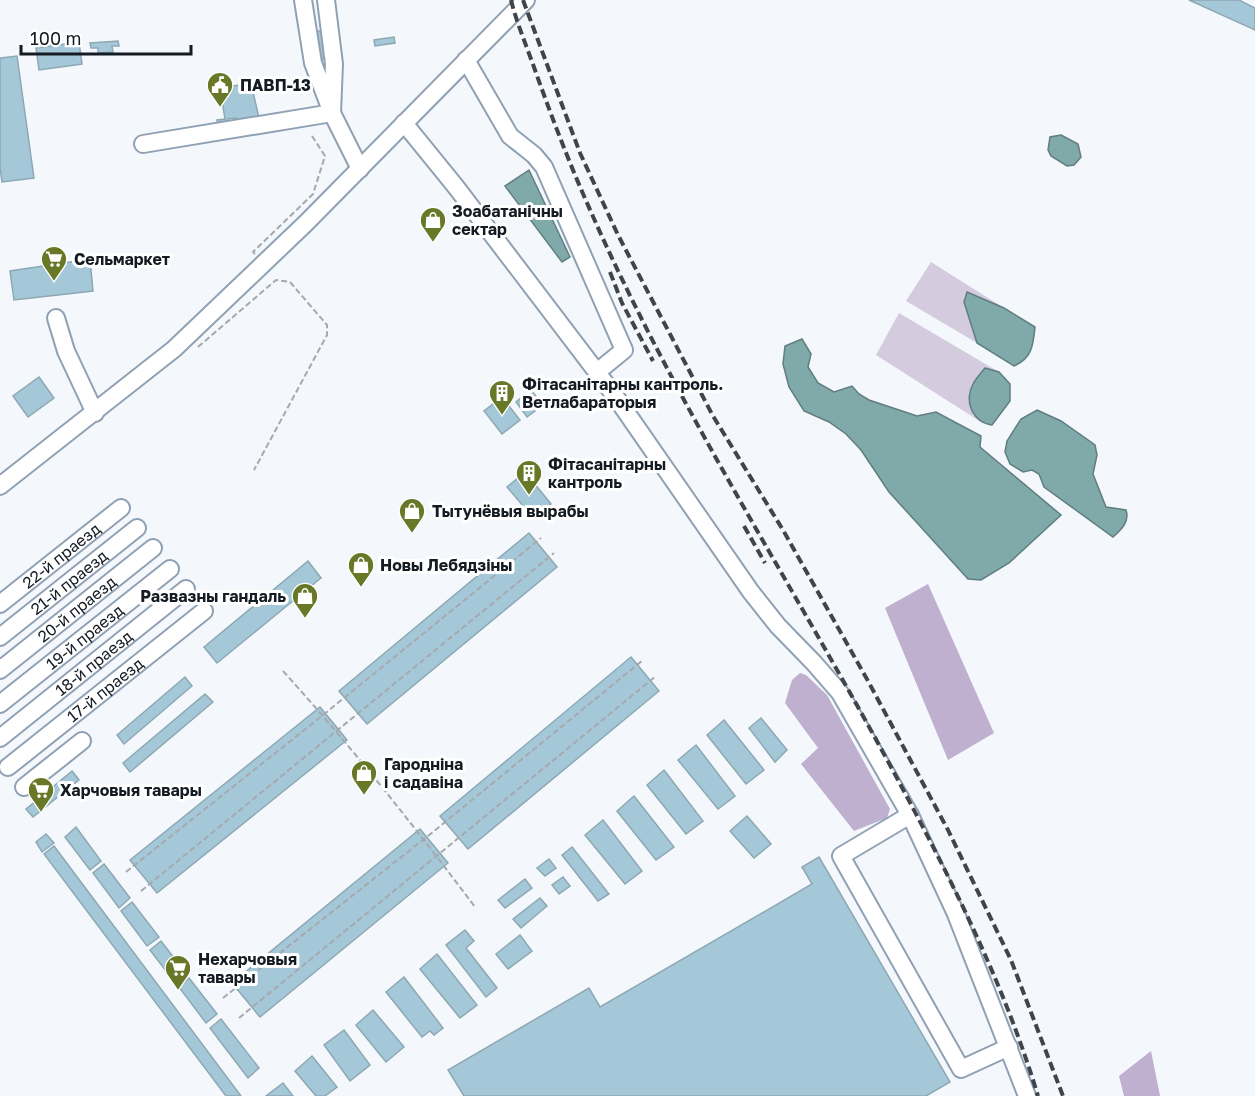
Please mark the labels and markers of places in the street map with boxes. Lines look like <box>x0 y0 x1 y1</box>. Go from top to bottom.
public building icon: ПАВП-13 <box>205 70 235 108</box>
place label: ПАВП-13 <box>240 75 311 95</box>
place label: Зоабатанічны сектар <box>452 201 563 239</box>
shop icon: Зоабатанічны сектар <box>418 205 448 243</box>
supermarket icon: Сельмаркет <box>39 244 69 282</box>
place label: Сельмаркет <box>74 249 170 269</box>
place label: Фітасанітарны кантроль. Ветлабараторыя <box>522 374 723 412</box>
building icon: Фітасанітарны кантроль. Ветлабараторыя <box>487 378 517 416</box>
place label: Фітасанітарны кантроль <box>548 454 666 492</box>
building icon: Фітасанітарны кантроль <box>514 458 544 496</box>
shop icon: Тытунёвыя вырабы <box>397 496 427 534</box>
place label: Тытунёвыя вырабы <box>432 501 589 521</box>
shop icon: Новы Лебядзіны <box>346 550 376 588</box>
place label: Новы Лебядзіны <box>380 555 512 575</box>
shop icon: Развазны гандаль <box>290 581 320 619</box>
place label: Развазны гандаль <box>140 586 286 606</box>
place label: Гародніна і садавіна <box>384 754 463 792</box>
shop icon: Гародніна і садавіна <box>349 758 379 796</box>
supermarket icon: Харчовыя тавары <box>26 775 56 813</box>
place label: Харчовыя тавары <box>60 780 202 800</box>
place label: Нехарчовыя тавары <box>198 949 297 987</box>
supermarket icon: Нехарчовыя тавары <box>163 953 193 991</box>

